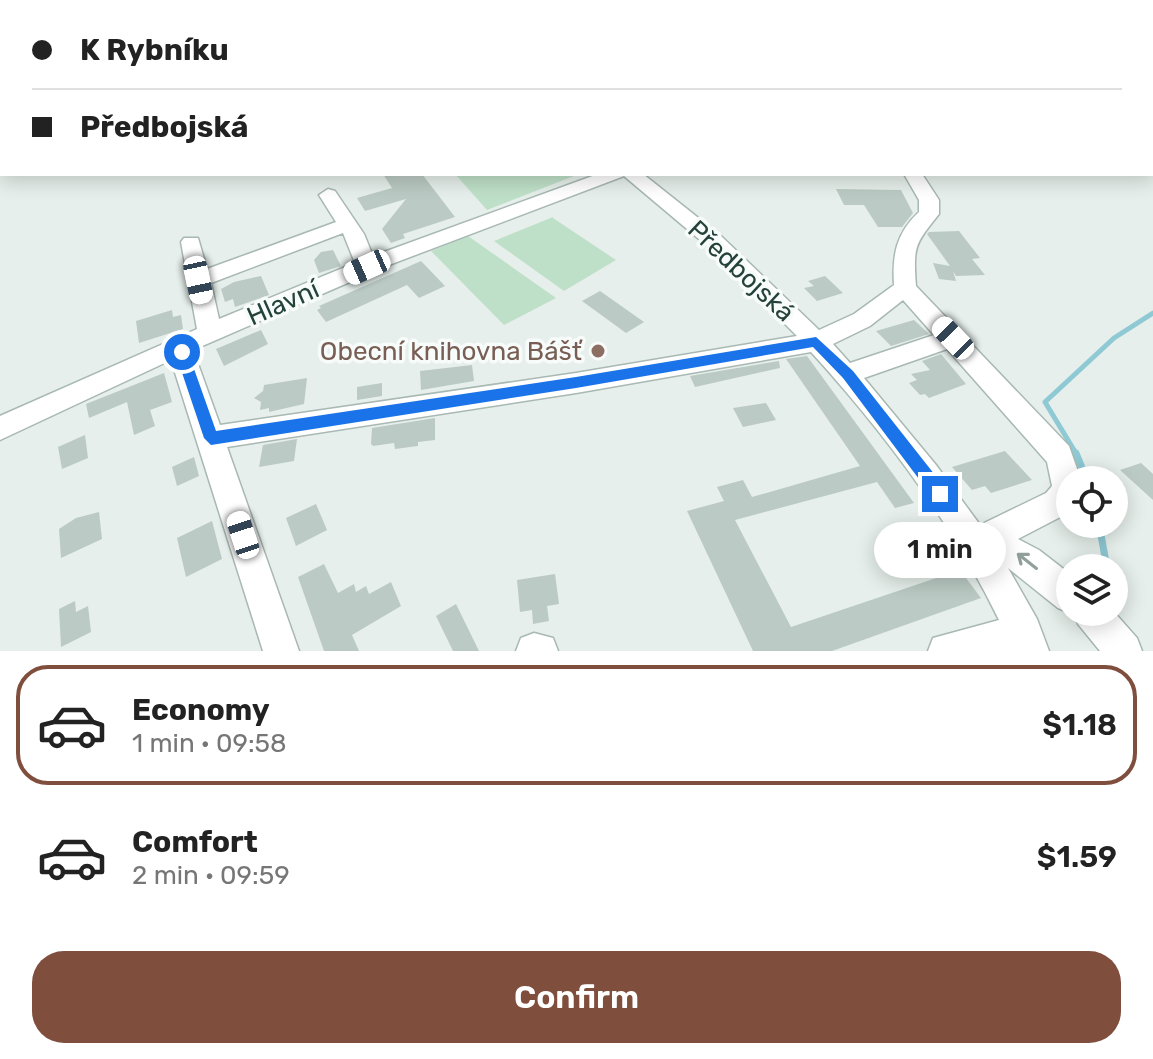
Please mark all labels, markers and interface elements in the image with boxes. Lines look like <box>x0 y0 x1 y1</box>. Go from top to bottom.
text: K Rybníku <box>80 32 229 68</box>
text: Předbojská <box>80 109 248 145</box>
street label: Předbojská <box>681 214 801 328</box>
car <box>340 246 394 288</box>
car <box>181 254 215 306</box>
street label: Hlavní <box>242 273 325 333</box>
car <box>928 312 978 364</box>
route start <box>164 334 200 370</box>
place label: Obecní knihovna Bášť <box>320 336 583 367</box>
marker: Obecní knihovna Bášť <box>589 342 607 360</box>
map controls <box>1056 466 1128 626</box>
button: locate <box>1056 466 1128 538</box>
route end <box>922 476 958 512</box>
car <box>224 508 262 562</box>
callout: 1 min <box>874 522 1006 578</box>
text: 1 min <box>907 534 973 565</box>
one-way arrow <box>1017 553 1038 570</box>
button: layers <box>1056 554 1128 626</box>
icon: car <box>36 689 108 761</box>
text: Economy <box>132 692 270 728</box>
text: $1.18 <box>1042 707 1117 743</box>
text: 1 min · 09:58 <box>132 728 287 759</box>
icon: car <box>36 821 108 893</box>
text: Comfort <box>132 824 258 860</box>
text: $1.59 <box>1037 839 1117 875</box>
text: 2 min · 09:59 <box>132 860 290 891</box>
button: Confirm <box>32 951 1121 1043</box>

